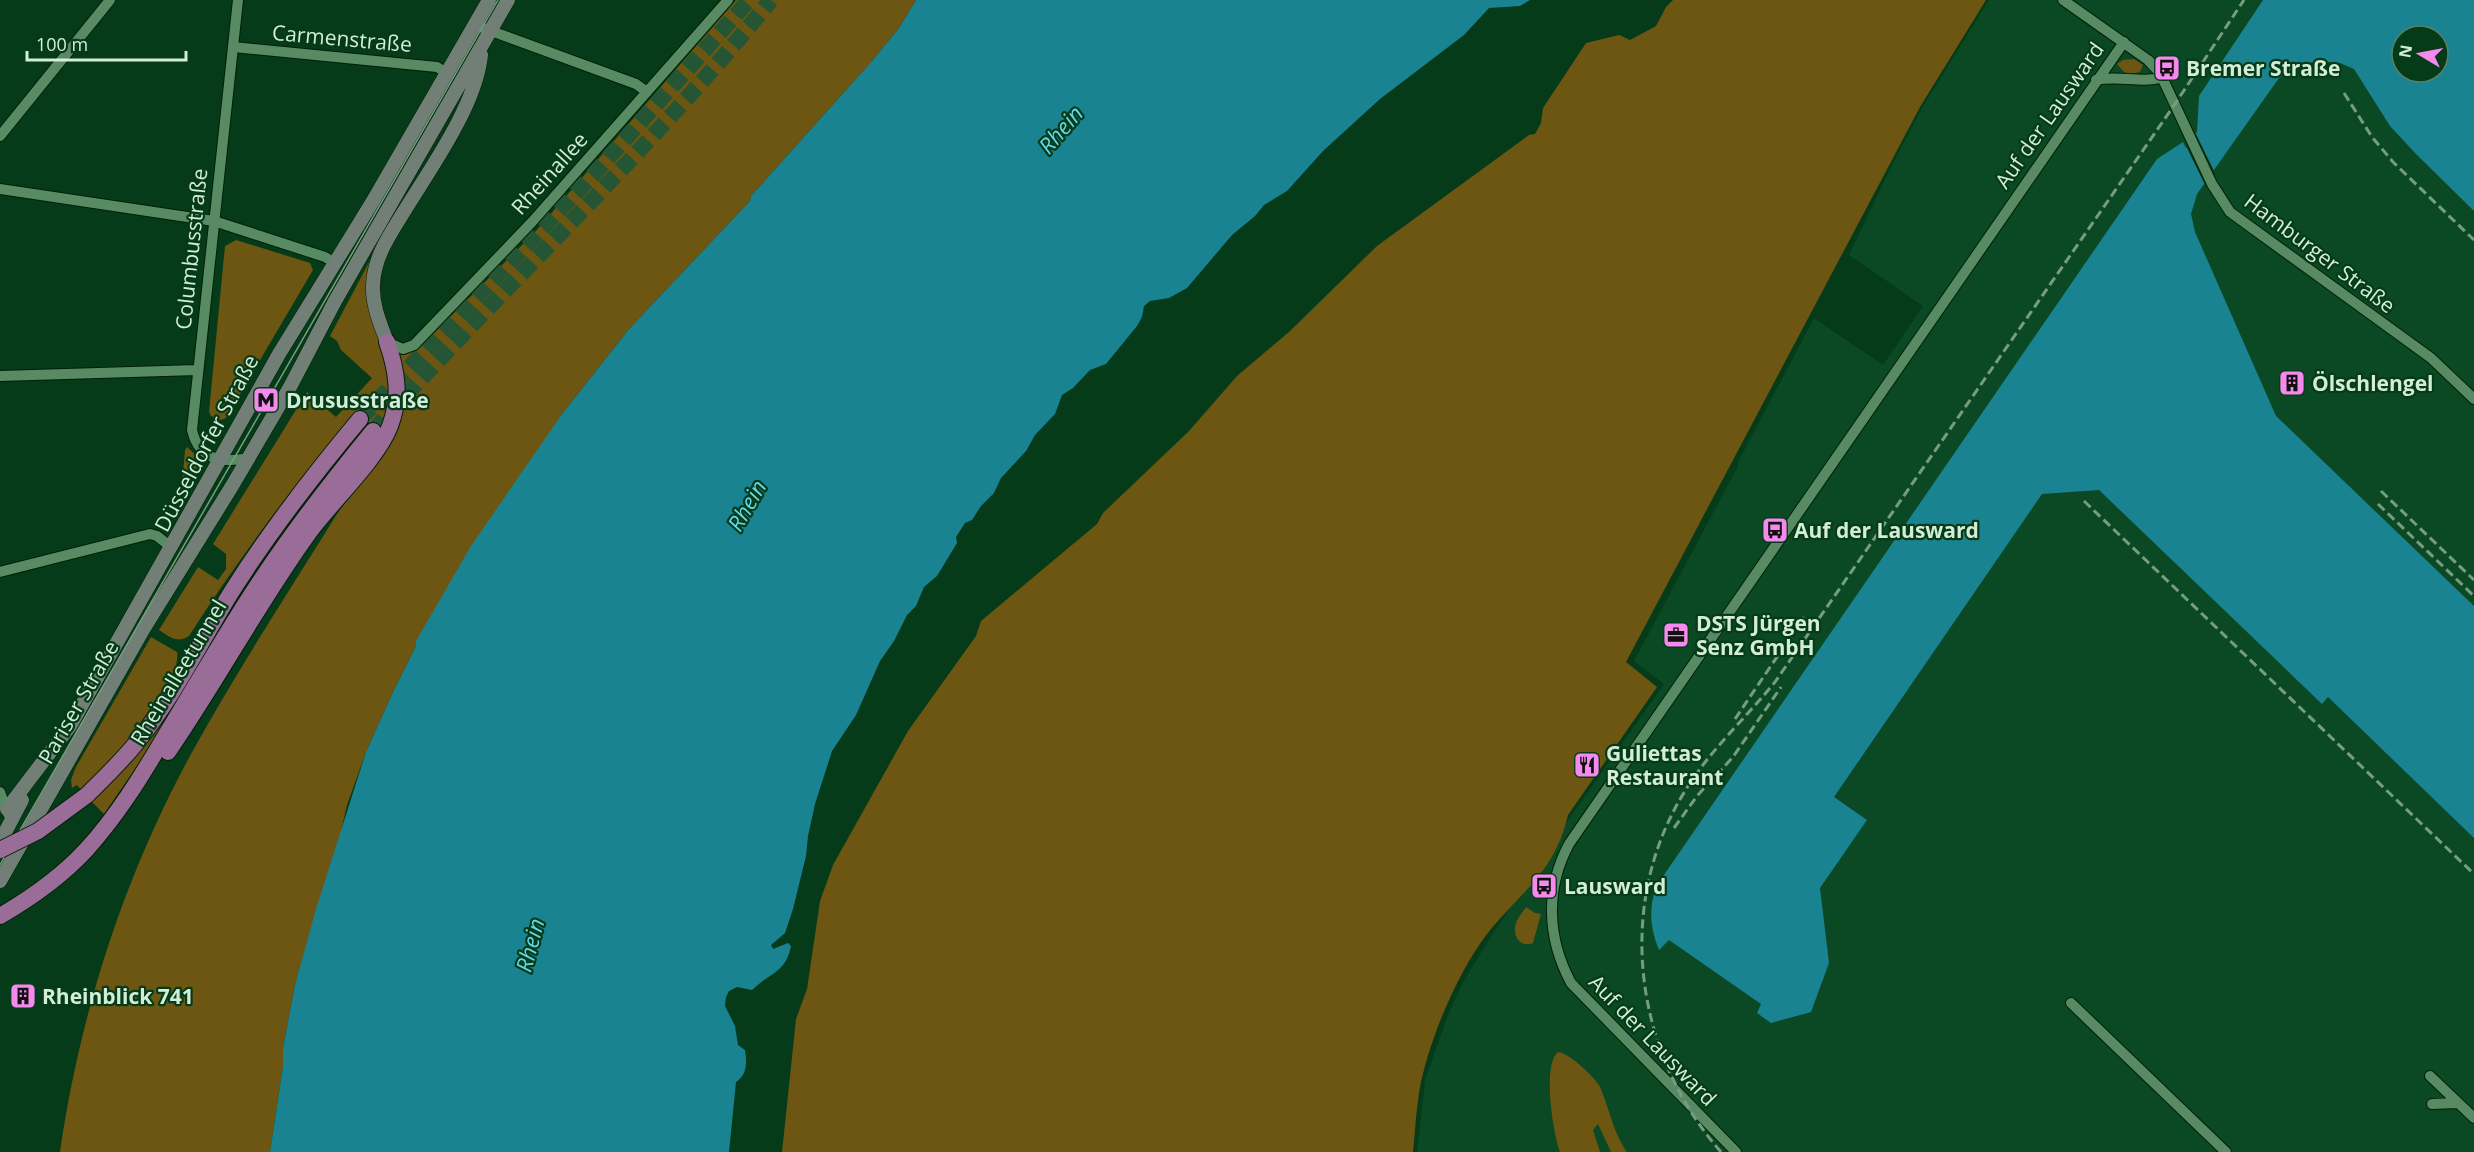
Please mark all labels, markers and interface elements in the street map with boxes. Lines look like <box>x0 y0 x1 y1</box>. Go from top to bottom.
street label: Carmenstraße <box>271 18 413 58</box>
scale bar <box>27 24 186 62</box>
north arrow <box>2390 24 2450 84</box>
text: 100 m <box>36 32 88 56</box>
street label: Auf der Lausward <box>1988 36 2110 194</box>
text: N <box>2393 43 2417 60</box>
bus stop icon: Bremer Straße <box>2152 53 2182 83</box>
place label: Bremer Straße <box>2186 54 2340 82</box>
water label: Rhein <box>1031 99 1089 159</box>
street label: Rheinallee <box>505 126 593 220</box>
street label: Columbusstraße <box>169 167 213 331</box>
street label: Hamburger Straße <box>2239 187 2401 319</box>
street label: Düsseldorfer Straße <box>148 350 264 536</box>
building icon: Ölschlengel <box>2277 368 2307 398</box>
place label: Ölschlengel <box>2312 369 2433 397</box>
metro station icon: Drususstraße <box>251 385 281 415</box>
place label: Drususstraße <box>286 386 429 414</box>
water label: Rhein <box>719 474 773 536</box>
bus stop icon: Auf der Lausward <box>1760 515 1790 545</box>
place label: Auf der Lausward <box>1794 516 1979 544</box>
street label: Rheinalleetunnel <box>124 594 232 750</box>
place label: DSTS Jürgen Senz GmbH <box>1696 609 1821 661</box>
office icon: DSTS Jürgen Senz GmbH <box>1661 620 1691 650</box>
street label: Pariser Straße <box>31 635 125 769</box>
place label: Guliettas Restaurant <box>1606 739 1723 791</box>
restaurant icon: Guliettas Restaurant <box>1572 750 1602 780</box>
bus stop icon: Lausward <box>1529 871 1559 901</box>
place label: Lausward <box>1564 872 1666 900</box>
water label: Rhein <box>507 915 551 975</box>
street label: Auf der Lausward <box>1583 968 1723 1112</box>
building icon: Rheinblick 741 <box>8 981 38 1011</box>
place label: Rheinblick 741 <box>42 982 194 1010</box>

